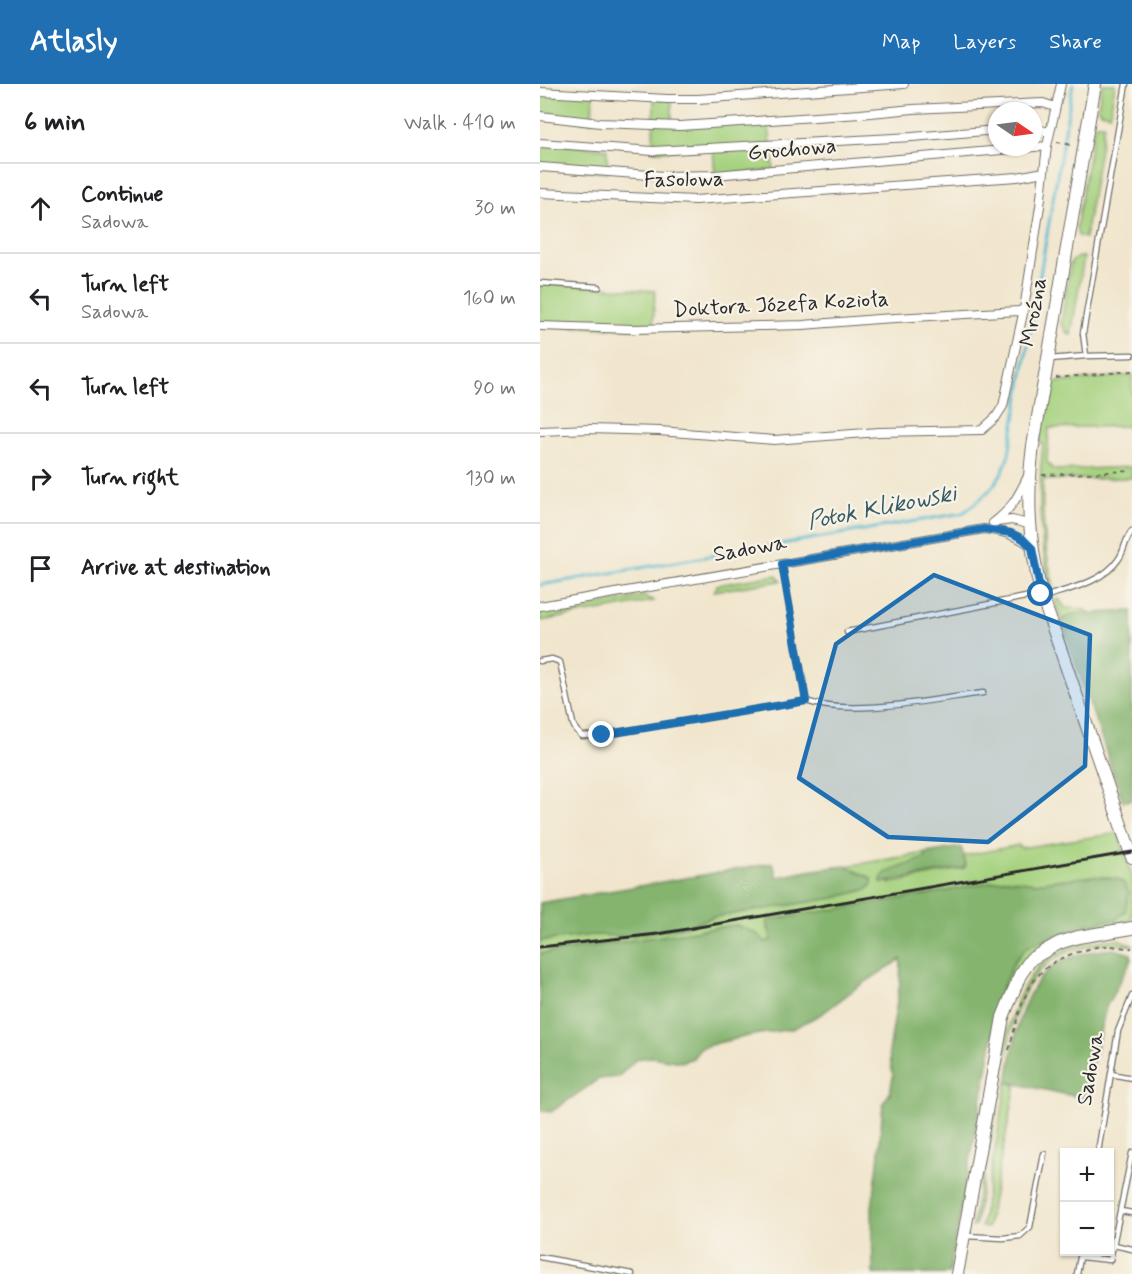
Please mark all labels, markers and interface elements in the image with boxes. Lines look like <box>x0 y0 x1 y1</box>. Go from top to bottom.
text: Atlasly <box>30 24 118 61</box>
text: Map <box>882 28 920 56</box>
text: Layers <box>953 28 1016 56</box>
text: Share <box>1049 28 1102 56</box>
north arrow <box>988 102 1042 156</box>
text: 6 min <box>24 106 86 140</box>
text: Walk · 410 m <box>404 110 516 137</box>
street label: Grochowa <box>746 132 838 168</box>
street label: Fasolowa <box>644 165 724 195</box>
text: Continue <box>81 181 163 209</box>
icon: ahead <box>24 192 57 225</box>
text: 30 m <box>474 195 516 222</box>
text: Sadowa <box>81 209 148 236</box>
text: Turn left <box>81 271 169 299</box>
street label: Mroźna <box>1014 275 1054 349</box>
icon: left <box>24 282 57 315</box>
text: 160 m <box>463 285 516 312</box>
street label: Doktora Józefa Kozioła <box>672 285 890 325</box>
text: Sadowa <box>81 299 148 326</box>
icon: left <box>24 372 57 405</box>
text: Turn left <box>81 374 169 402</box>
text: 90 m <box>473 375 516 402</box>
icon: right <box>24 462 57 495</box>
text: Turn right <box>81 464 179 492</box>
text: 130 m <box>465 465 516 492</box>
water label: Potok Klikowski <box>805 478 961 538</box>
street label: Sadowa <box>711 529 790 569</box>
icon: arrive <box>24 552 57 585</box>
text: Arrive at destination <box>81 554 271 582</box>
route start <box>1027 580 1053 606</box>
route end <box>588 721 614 747</box>
street label: Sadowa <box>1071 1029 1111 1108</box>
map controls <box>1060 1148 1114 1256</box>
button: + <box>1060 1148 1114 1202</box>
button: − <box>1060 1202 1114 1256</box>

